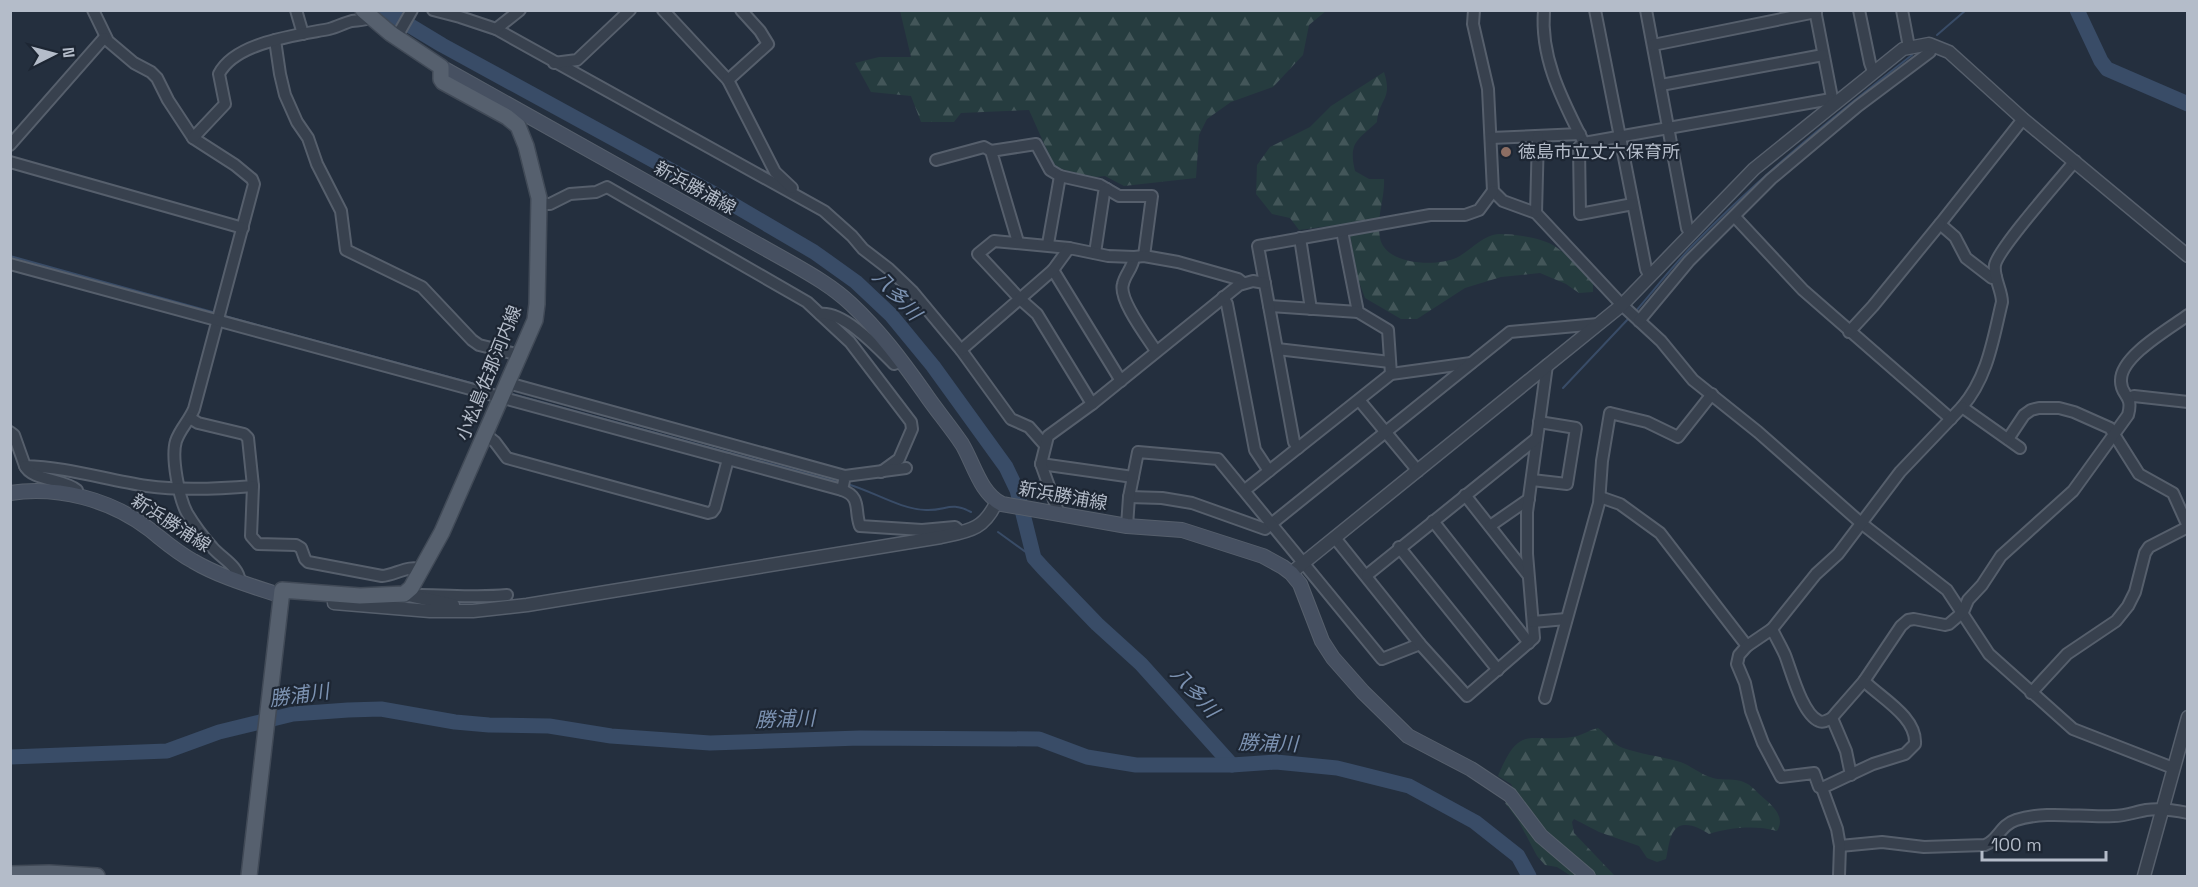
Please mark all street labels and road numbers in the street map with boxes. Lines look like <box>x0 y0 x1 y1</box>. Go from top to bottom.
street label: 新浜勝浦線 <box>650 156 740 219</box>
street label: 小松島佐那河内線 <box>451 302 526 444</box>
street label: 新浜勝浦線 <box>1017 476 1109 515</box>
street label: 新浜勝浦線 <box>127 488 215 557</box>

